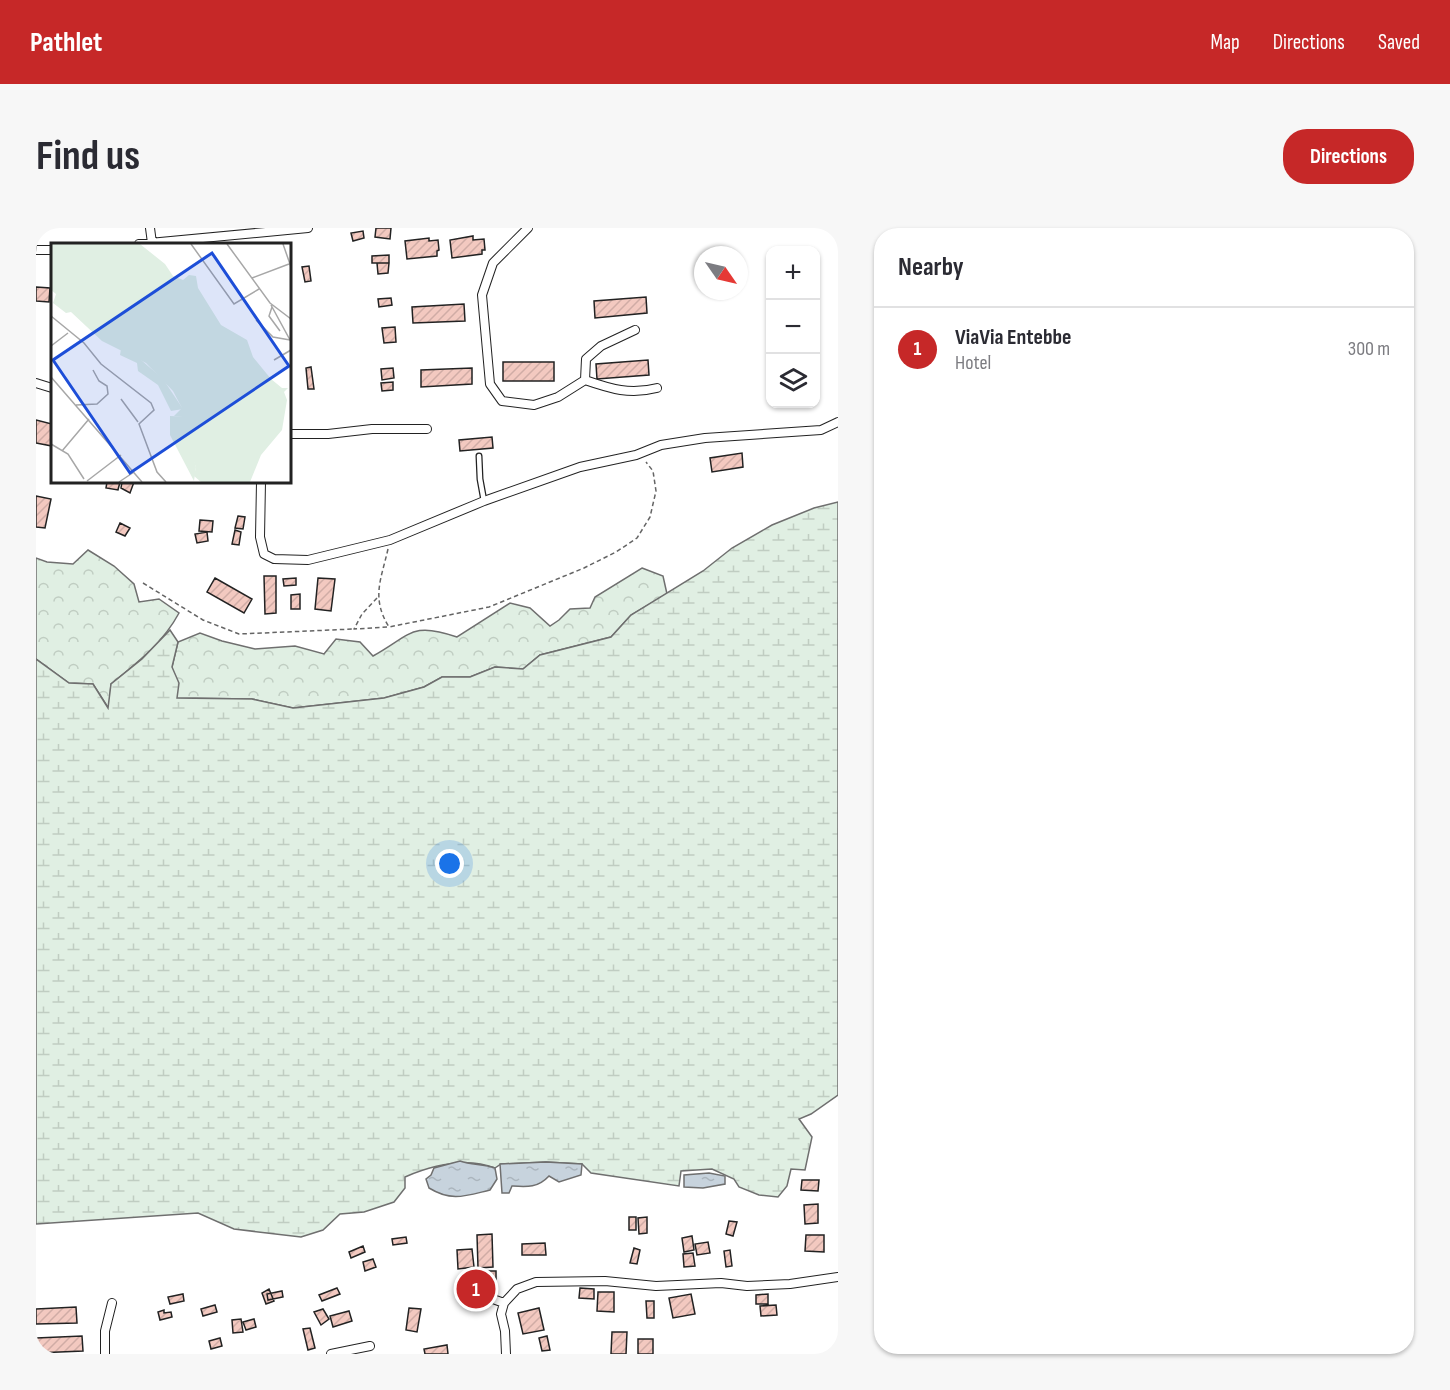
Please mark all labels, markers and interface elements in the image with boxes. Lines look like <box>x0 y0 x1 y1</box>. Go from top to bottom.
text: Pathlet <box>30 26 102 59</box>
text: Map <box>1210 30 1240 55</box>
text: Directions <box>1273 30 1345 55</box>
text: Saved <box>1378 30 1420 55</box>
button: Directions <box>1283 129 1414 184</box>
text: Find us <box>36 131 140 182</box>
inset map <box>51 243 291 483</box>
north arrow <box>694 246 748 300</box>
map controls <box>766 246 820 408</box>
button: + <box>766 246 820 300</box>
text: Nearby <box>898 252 964 283</box>
button: − <box>766 300 820 354</box>
text: ViaVia Entebbe <box>955 324 1071 351</box>
text: 1 <box>914 337 921 361</box>
text: 300 m <box>1348 337 1390 361</box>
text: Hotel <box>955 351 991 375</box>
button: layers <box>766 354 820 408</box>
your location <box>435 849 464 878</box>
pin: 1 <box>456 1266 496 1312</box>

